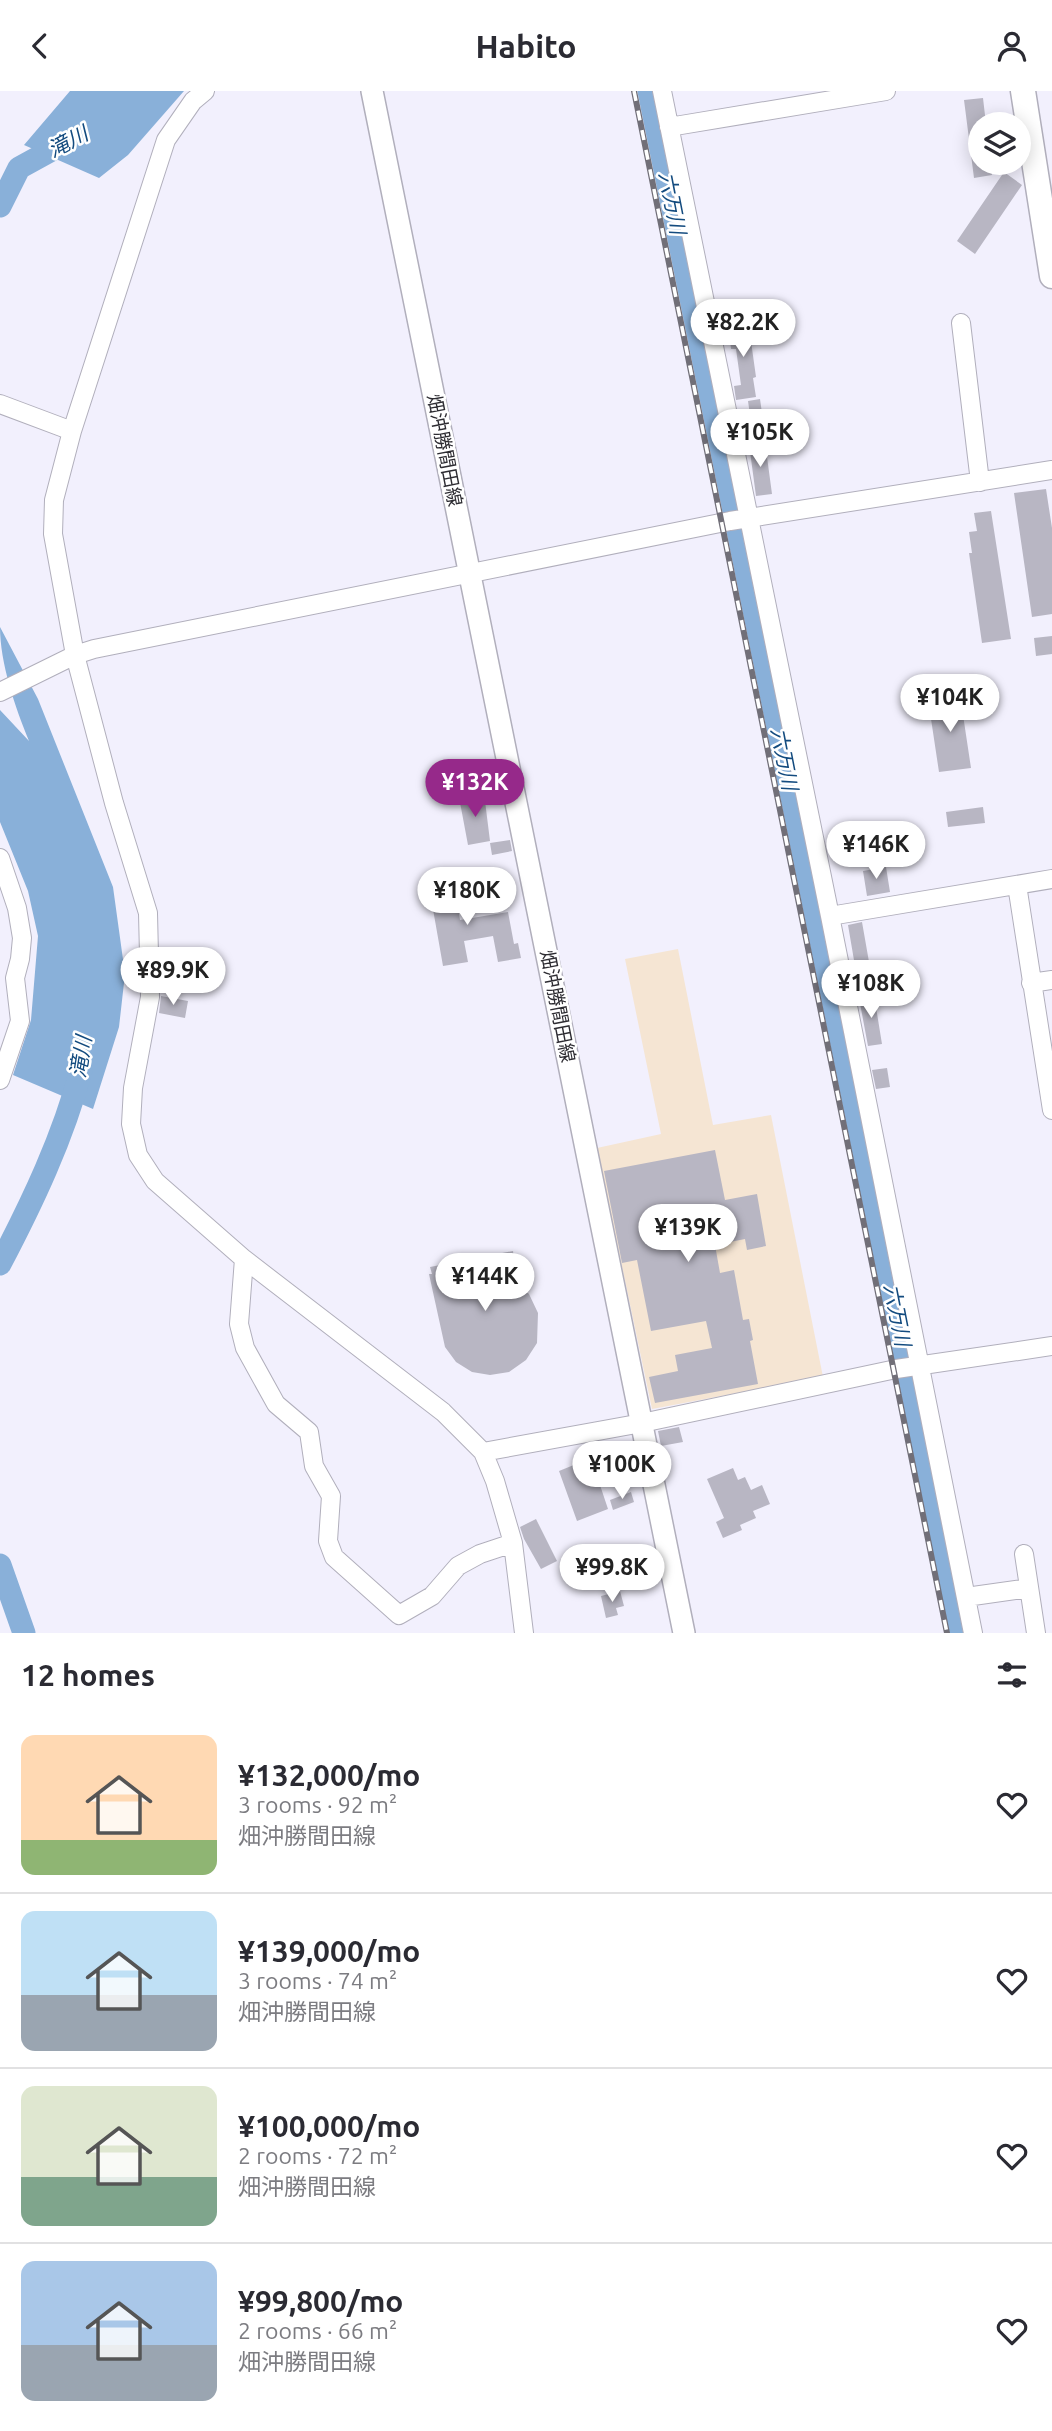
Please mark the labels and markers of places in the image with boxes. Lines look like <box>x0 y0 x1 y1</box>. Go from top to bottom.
pin: ¥82.2K <box>686 299 800 359</box>
pin: ¥105K <box>711 409 809 469</box>
pin: ¥104K <box>901 675 999 734</box>
pin: ¥132K <box>426 759 524 819</box>
pin: ¥146K <box>827 821 925 881</box>
pin: ¥180K <box>418 867 516 927</box>
pin: ¥89.9K <box>116 947 230 1007</box>
pin: ¥108K <box>822 961 920 1020</box>
pin: ¥139K <box>639 1205 737 1264</box>
pin: ¥144K <box>436 1253 534 1313</box>
pin: ¥100K <box>573 1441 671 1501</box>
pin: ¥99.8K <box>555 1545 669 1604</box>

